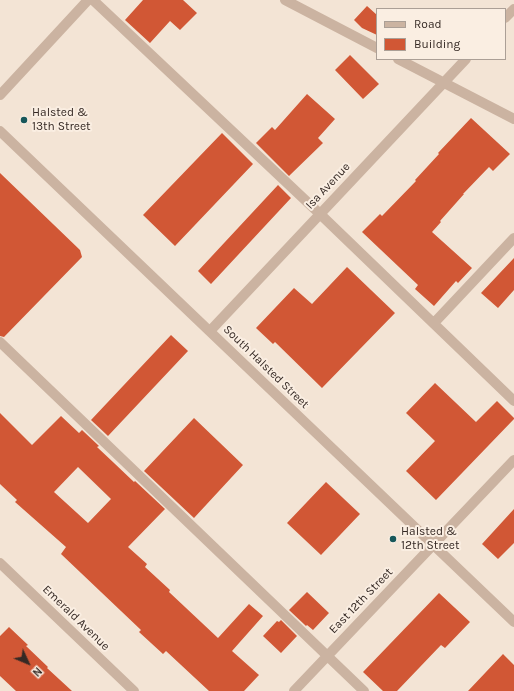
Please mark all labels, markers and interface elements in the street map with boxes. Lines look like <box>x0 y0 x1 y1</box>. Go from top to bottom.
legend <box>376 8 506 60</box>
text: Road <box>414 17 442 31</box>
text: Building <box>414 37 460 51</box>
place label: Halsted & 13th Street <box>32 106 91 134</box>
marker: Halsted & 13th Street <box>19 115 29 125</box>
street label: Isa Avenue <box>303 160 353 212</box>
street label: South Halsted Street <box>220 322 312 412</box>
place label: Halsted & 12th Street <box>401 525 459 553</box>
marker: Halsted & 12th Street <box>388 534 398 544</box>
street label: East 12th Street <box>326 565 396 637</box>
street label: Emerald Avenue <box>39 582 113 654</box>
north arrow <box>8 643 48 683</box>
text: N <box>30 664 44 679</box>

